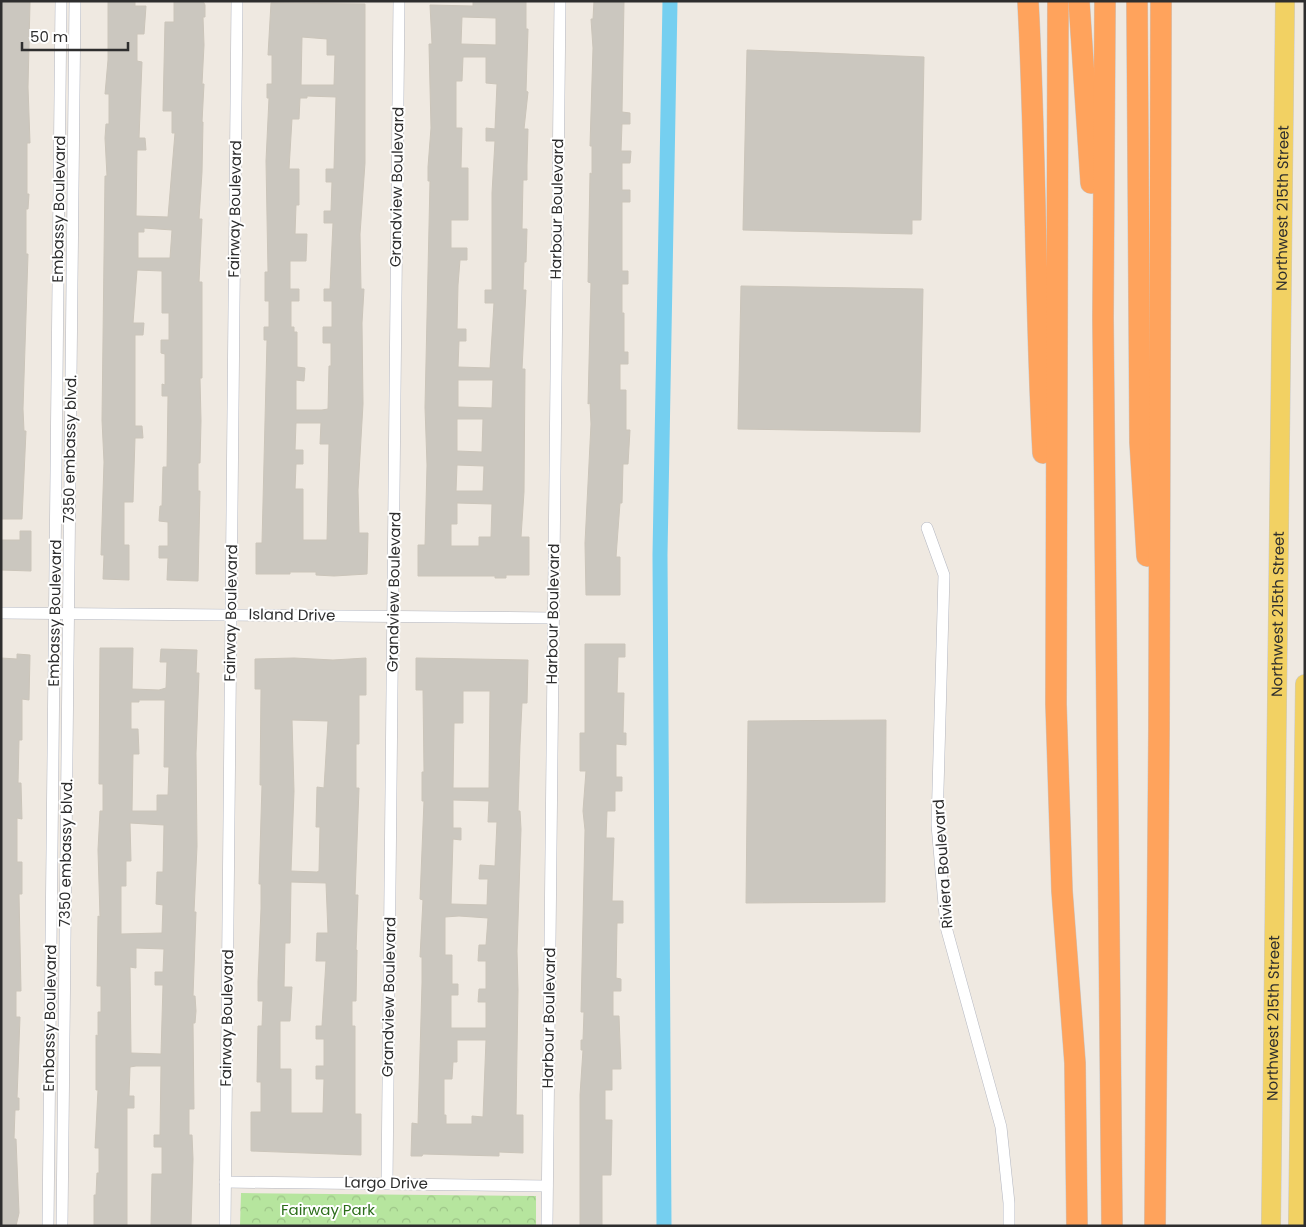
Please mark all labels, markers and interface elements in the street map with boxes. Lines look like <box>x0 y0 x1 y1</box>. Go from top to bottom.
scale bar <box>22 20 129 52</box>
text: 50 m <box>30 26 68 47</box>
street label: Grandview Boulevard <box>385 107 408 267</box>
street label: Northwest 215th Street <box>1271 125 1294 291</box>
street label: Embassy Boulevard <box>47 135 70 283</box>
street label: Harbour Boulevard <box>545 138 568 280</box>
street label: Fairway Boulevard <box>223 140 246 278</box>
street label: 7350 embassy blvd. <box>58 375 81 523</box>
street label: Grandview Boulevard <box>382 512 405 672</box>
street label: Northwest 215th Street <box>1266 531 1289 697</box>
street label: Embassy Boulevard <box>43 539 66 687</box>
street label: Harbour Boulevard <box>541 543 564 685</box>
street label: Fairway Boulevard <box>219 544 242 682</box>
street label: Island Drive <box>248 603 336 626</box>
street label: 7350 embassy blvd. <box>54 779 77 927</box>
street label: Riviera Boulevard <box>928 799 957 929</box>
street label: Grandview Boulevard <box>377 917 400 1077</box>
street label: Northwest 215th Street <box>1261 935 1284 1101</box>
street label: Embassy Boulevard <box>38 944 61 1092</box>
street label: Harbour Boulevard <box>537 947 560 1089</box>
street label: Fairway Boulevard <box>215 949 238 1087</box>
street label: Largo Drive <box>344 1171 428 1194</box>
park label: Fairway Park <box>281 1199 375 1220</box>

